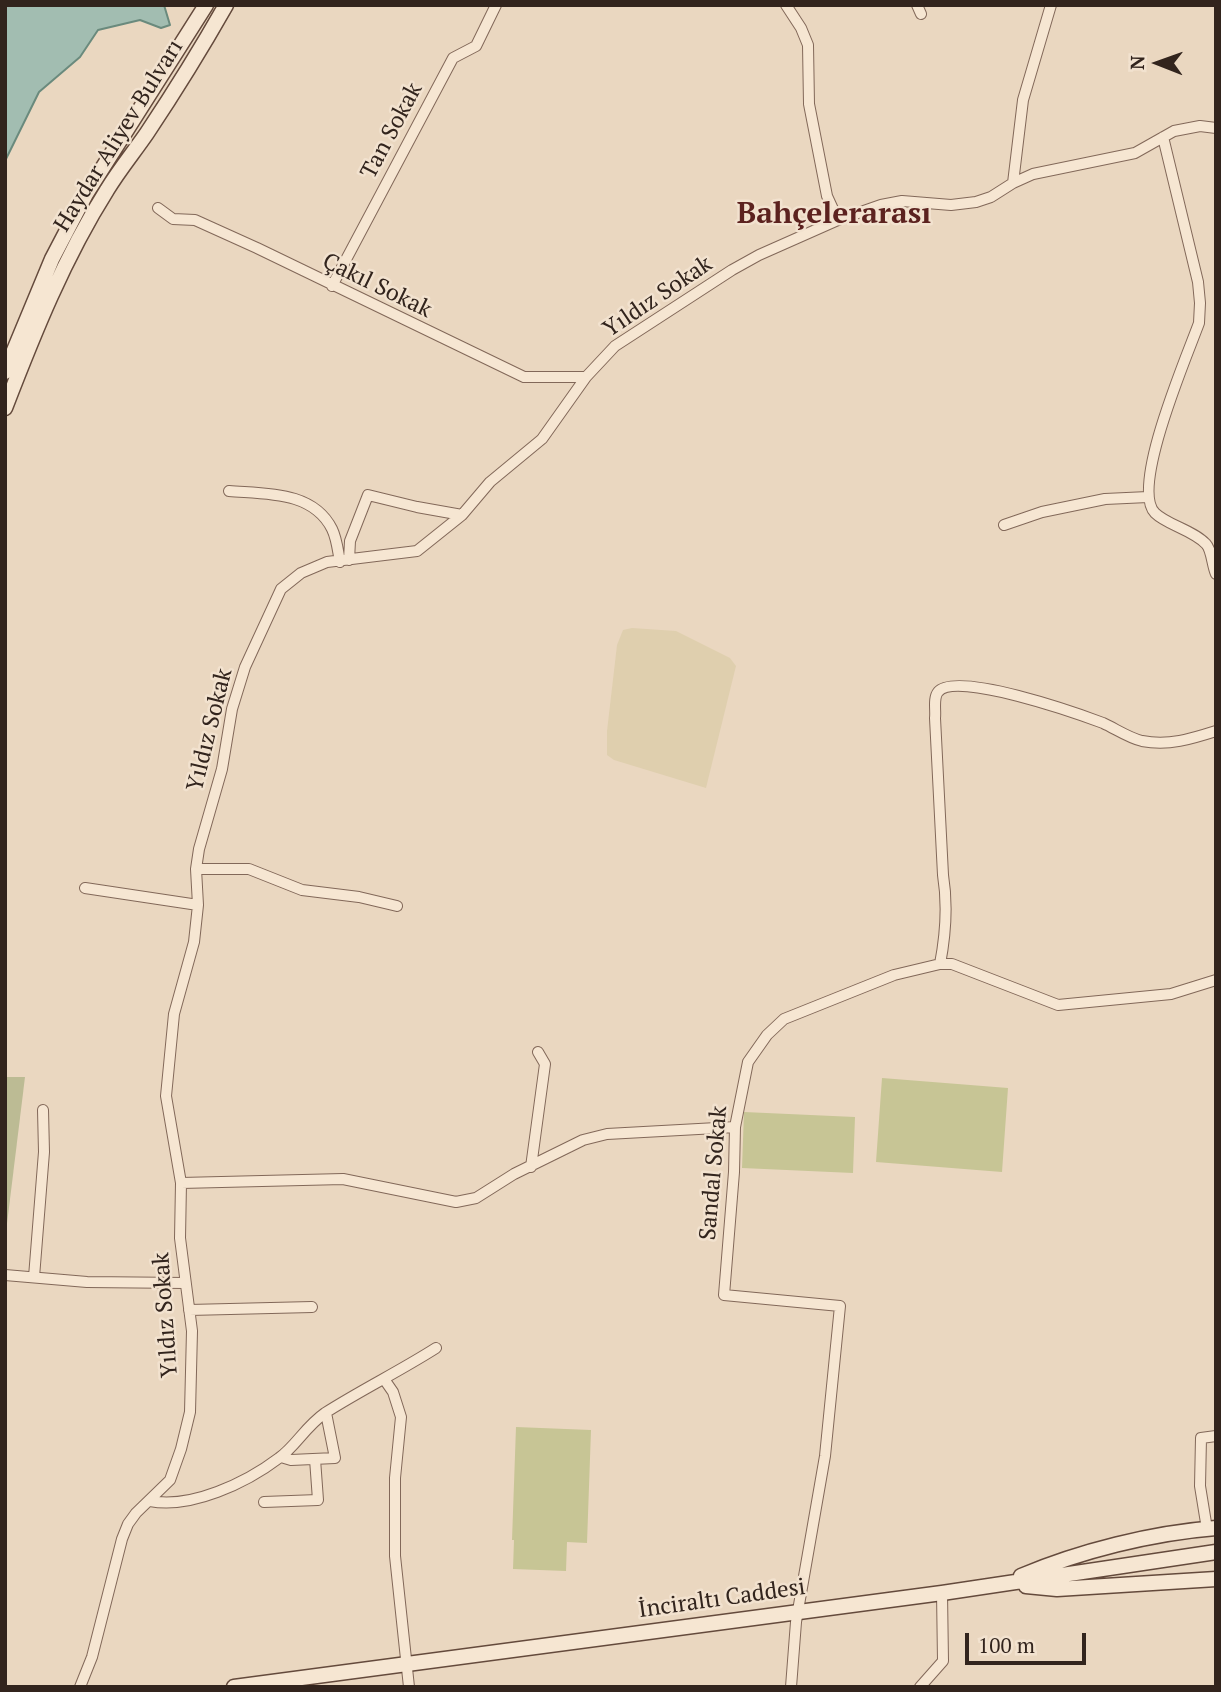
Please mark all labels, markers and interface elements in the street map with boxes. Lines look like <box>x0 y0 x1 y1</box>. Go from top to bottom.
north arrow <box>1123 28 1193 98</box>
street label: Haydar Aliyev Bulvarı <box>49 35 189 237</box>
text: N <box>1124 55 1149 70</box>
street label: Tan Sokak <box>355 78 429 184</box>
district label: Bahçelerarası <box>737 196 931 232</box>
street label: Çakıl Sokak <box>318 248 436 324</box>
street label: Yıldız Sokak <box>598 250 718 344</box>
street label: Yıldız Sokak <box>181 666 239 794</box>
street label: Sandal Sokak <box>694 1105 734 1241</box>
street label: Yıldız Sokak <box>148 1251 184 1379</box>
street label: İnciraltı Caddesi <box>637 1574 807 1624</box>
scale bar <box>969 1618 1090 1662</box>
text: 100 m <box>978 1631 1035 1659</box>

